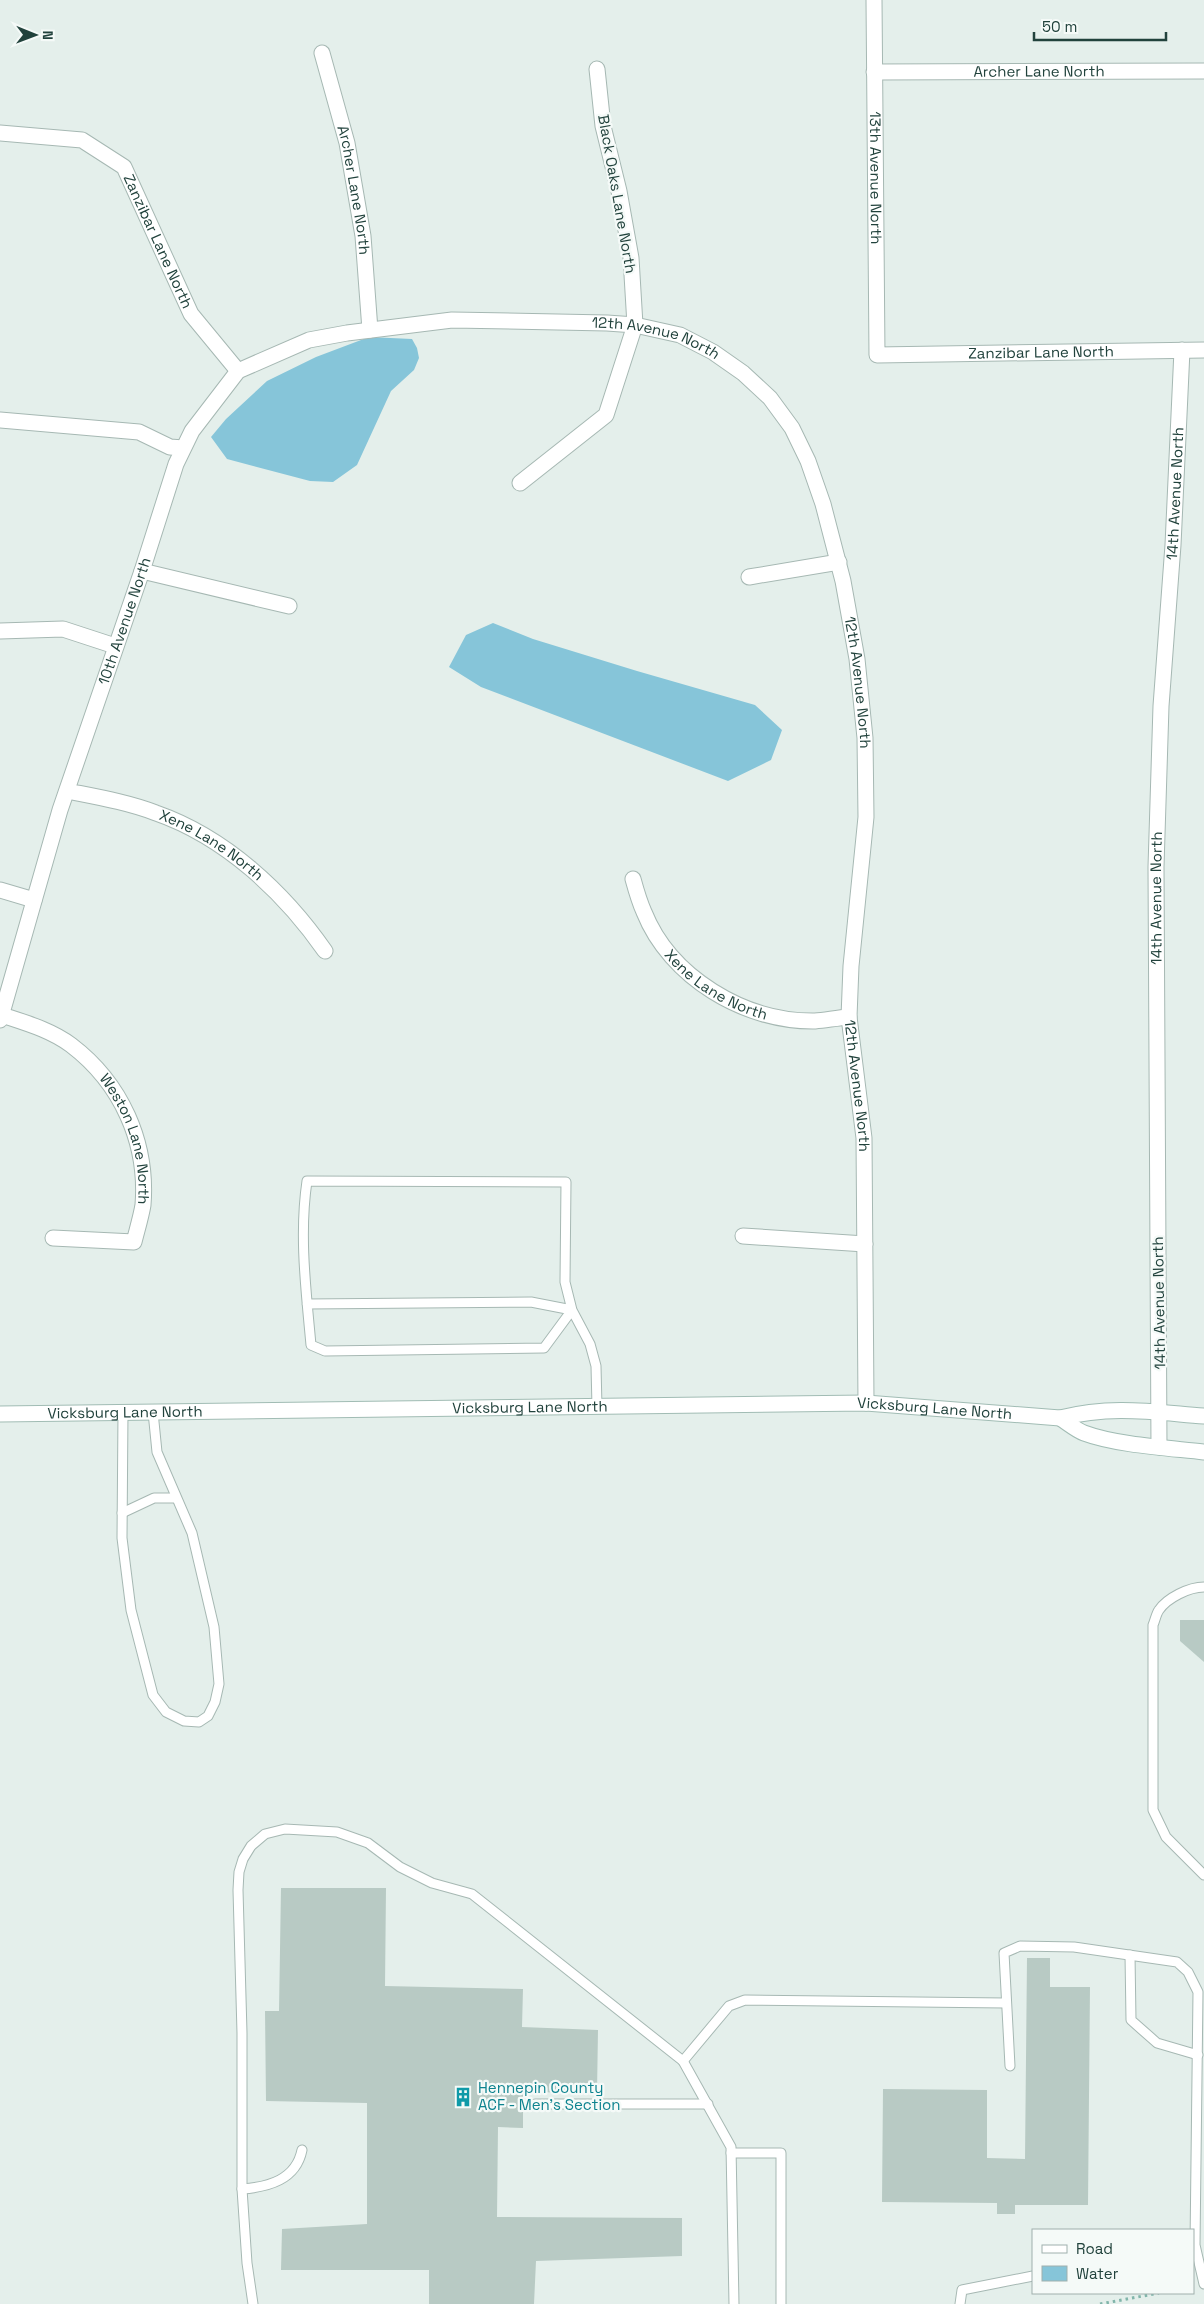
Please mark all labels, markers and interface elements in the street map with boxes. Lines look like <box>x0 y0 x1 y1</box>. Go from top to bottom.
north arrow <box>10 10 60 60</box>
scale bar <box>1034 10 1166 42</box>
text: 50 m <box>1042 17 1077 36</box>
text: N <box>39 30 57 40</box>
street label: Archer Lane North <box>973 61 1105 81</box>
street label: 13th Avenue North <box>866 111 886 245</box>
street label: Black Oaks Lane North <box>594 113 641 275</box>
street label: Archer Lane North <box>334 123 374 255</box>
street label: Zanzibar Lane North <box>120 171 197 311</box>
street label: 12th Avenue North <box>592 313 724 363</box>
street label: Zanzibar Lane North <box>968 341 1114 363</box>
street label: 14th Avenue North <box>1162 427 1187 561</box>
street label: 10th Avenue North <box>94 555 155 687</box>
street label: 12th Avenue North <box>841 615 875 749</box>
street label: Xene Lane North <box>157 805 268 884</box>
street label: 14th Avenue North <box>1146 831 1166 965</box>
street label: Xene Lane North <box>661 945 770 1024</box>
street label: 12th Avenue North <box>840 1019 874 1152</box>
street label: Weston Lane North <box>96 1070 154 1205</box>
street label: 14th Avenue North <box>1148 1236 1169 1370</box>
street label: Vicksburg Lane North <box>857 1393 1013 1423</box>
street label: Vicksburg Lane North <box>452 1396 608 1417</box>
street label: Vicksburg Lane North <box>47 1401 203 1422</box>
place label: Hennepin County ACF - Men's Section <box>478 2078 621 2114</box>
building icon: Hennepin County ACF - Men's Section <box>452 2086 474 2108</box>
legend <box>1032 2229 1194 2294</box>
text: Road <box>1076 2239 1113 2258</box>
text: Water <box>1076 2264 1119 2283</box>

